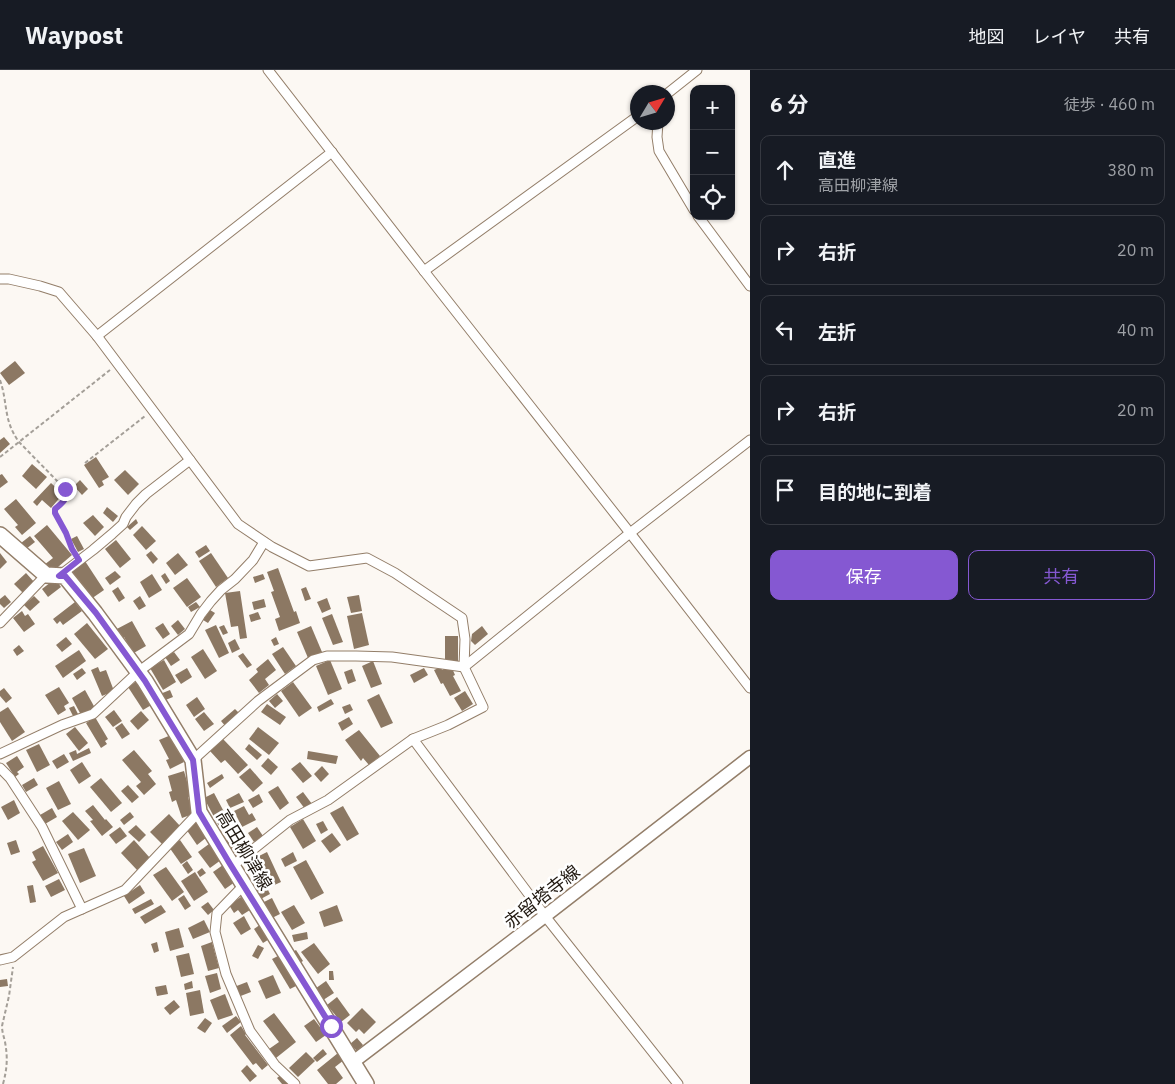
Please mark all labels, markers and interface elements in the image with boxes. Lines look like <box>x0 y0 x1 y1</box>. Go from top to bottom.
text: Waypost <box>25 19 123 51</box>
text: 地図 <box>969 25 1005 48</box>
text: レイヤ <box>1033 25 1086 48</box>
text: 共有 <box>1114 25 1150 48</box>
north arrow <box>630 85 675 130</box>
map controls <box>690 85 735 220</box>
button: + <box>690 85 735 130</box>
text: 6 分 <box>770 90 809 118</box>
text: 徒歩 · 460 m <box>1064 94 1155 114</box>
button: − <box>690 130 735 175</box>
text: 直進 <box>818 148 856 172</box>
icon: ahead <box>771 156 799 184</box>
text: 380 m <box>1107 160 1154 180</box>
button: locate <box>690 175 735 220</box>
text: 高田柳津線 <box>818 175 898 195</box>
icon: right <box>771 236 799 264</box>
text: 右折 <box>818 240 856 264</box>
text: 20 m <box>1117 240 1154 260</box>
icon: left <box>771 316 799 344</box>
text: 左折 <box>818 320 856 344</box>
text: 40 m <box>1117 320 1154 340</box>
icon: right <box>771 396 799 424</box>
text: 右折 <box>818 400 856 424</box>
text: 20 m <box>1117 400 1154 420</box>
icon: arrive <box>771 476 799 504</box>
route end <box>54 478 77 501</box>
text: 目的地に到着 <box>818 480 932 504</box>
button: 保存 <box>770 550 958 600</box>
button: 共有 <box>968 550 1155 600</box>
street label: 高田柳津線 <box>211 805 277 894</box>
street label: 赤留塔寺線 <box>499 860 584 933</box>
route start <box>320 1015 343 1038</box>

